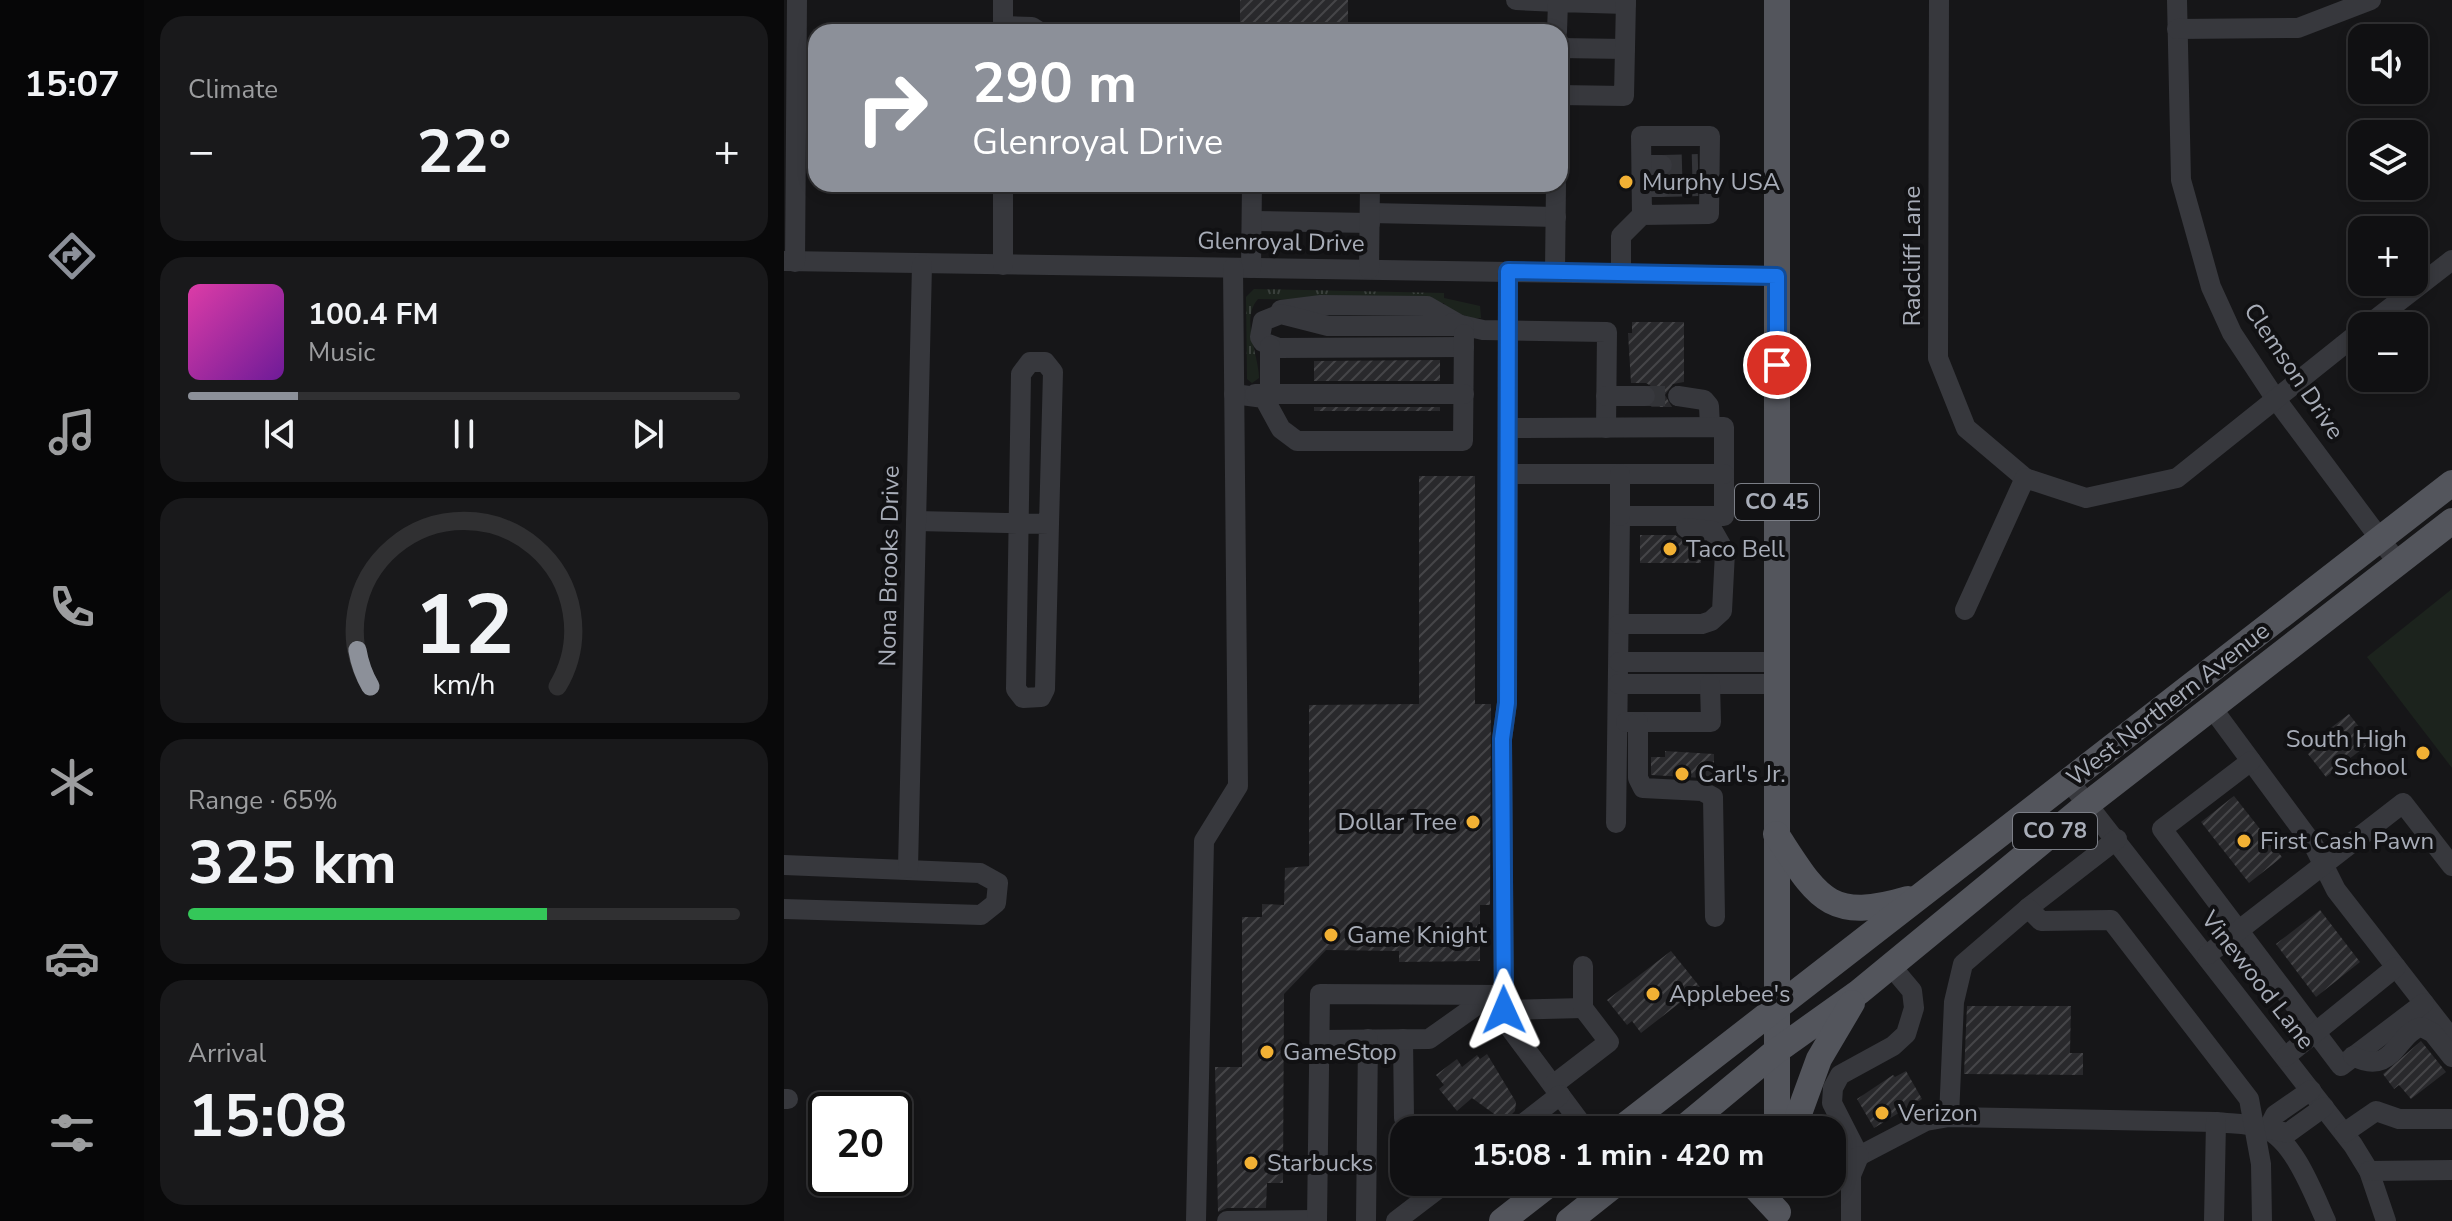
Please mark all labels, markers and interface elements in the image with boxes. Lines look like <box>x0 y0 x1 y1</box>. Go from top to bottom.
map controls <box>2348 24 2428 392</box>
button: sound <box>2348 24 2428 104</box>
text: 290 m <box>972 45 1137 122</box>
icon: right <box>840 56 944 160</box>
text: 15:07 <box>24 60 120 109</box>
text: Climate <box>188 72 278 107</box>
text: 22° <box>417 111 511 193</box>
text: Glenroyal Drive <box>972 118 1223 167</box>
button: layers <box>2348 120 2428 200</box>
text: − <box>188 122 214 182</box>
text: + <box>714 122 740 182</box>
place label: Murphy USA <box>1642 166 1781 198</box>
marker: Murphy USA <box>1617 173 1635 191</box>
street label: Radcliff Lane <box>1896 186 1928 326</box>
button: + <box>2348 216 2428 296</box>
street label: Glenroyal Drive <box>1197 225 1365 259</box>
icon: directions <box>44 228 100 284</box>
text: 100.4 FM <box>308 294 438 335</box>
street label: Clemson Drive <box>2237 297 2351 445</box>
button: − <box>2348 312 2428 392</box>
pin <box>1743 331 1811 399</box>
text: Music <box>308 335 375 370</box>
icon: arrive <box>1755 343 1799 387</box>
icon: music <box>44 404 100 460</box>
icon: previous <box>258 412 302 456</box>
icon: pause <box>442 412 486 456</box>
icon: next <box>626 412 670 456</box>
street label: Nona Brooks Drive <box>871 465 907 667</box>
road number: CO 45 <box>1735 484 1819 520</box>
place label: Taco Bell <box>1686 533 1785 565</box>
marker: Taco Bell <box>1661 540 1679 558</box>
text: 12 <box>414 568 514 681</box>
icon: phone <box>44 579 100 635</box>
street label: West Northern Avenue <box>2060 615 2276 793</box>
text: km/h <box>433 665 495 704</box>
place label: South High School <box>2286 723 2407 783</box>
marker: South High School <box>2414 744 2432 762</box>
icon: climate <box>44 754 100 810</box>
place label: Carl's Jr. <box>1698 758 1786 790</box>
marker: Carl's Jr. <box>1673 765 1691 783</box>
text: Range · 65% <box>188 783 338 818</box>
place label: Dollar Tree <box>1338 806 1457 838</box>
marker: Dollar Tree <box>1464 813 1482 831</box>
road number: CO 78 <box>2013 813 2097 849</box>
text: 325 km <box>188 822 397 904</box>
place label: First Cash Pawn <box>2260 825 2434 857</box>
marker: First Cash Pawn <box>2235 832 2253 850</box>
street label: Vinewood Lane <box>2193 903 2322 1056</box>
place label: Game Knight <box>1347 919 1488 951</box>
marker: Game Knight <box>1322 926 1340 944</box>
icon: car <box>44 930 100 986</box>
position arrow <box>1462 968 1546 1052</box>
place label: Applebee's <box>1669 978 1791 1010</box>
marker: Applebee's <box>1644 985 1662 1003</box>
text: Arrival <box>188 1036 266 1071</box>
place label: GameStop <box>1283 1036 1397 1068</box>
marker: GameStop <box>1258 1043 1276 1061</box>
text: 15:08 <box>188 1075 347 1157</box>
speed limit sign: 20 <box>808 1092 912 1196</box>
place label: Verizon <box>1897 1097 1978 1129</box>
marker: Verizon <box>1873 1104 1891 1122</box>
icon: filters <box>44 1105 100 1161</box>
text: 15:08 · 1 min · 420 m <box>1472 1135 1764 1176</box>
place label: Starbucks <box>1267 1147 1373 1179</box>
marker: Starbucks <box>1242 1154 1260 1172</box>

